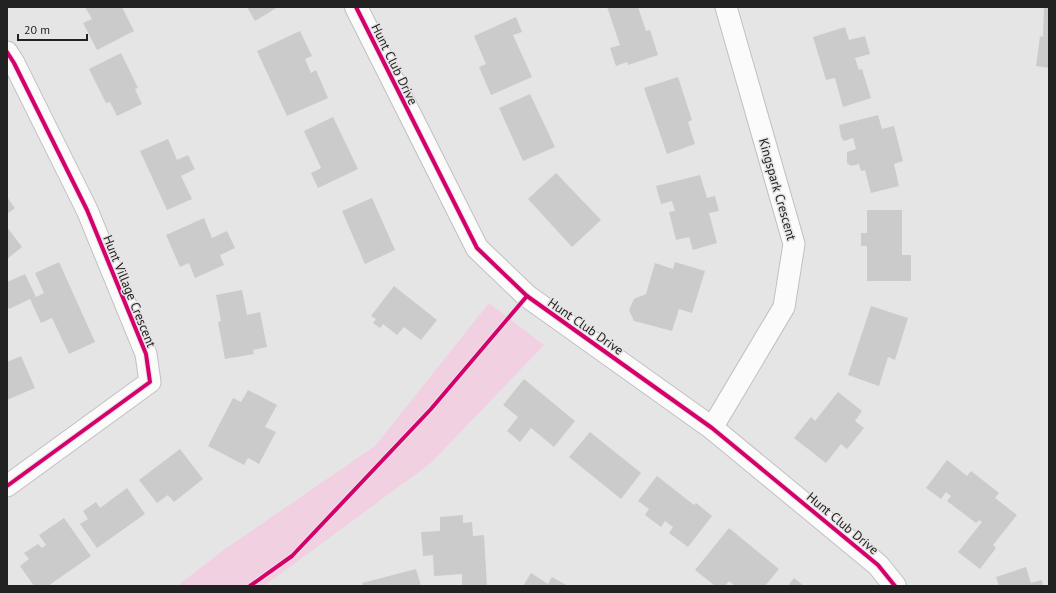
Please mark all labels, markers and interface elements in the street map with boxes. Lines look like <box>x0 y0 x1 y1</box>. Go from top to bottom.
scale bar <box>18 16 87 42</box>
street label: Hunt Club Drive <box>367 21 422 108</box>
text: 20 m <box>24 22 50 37</box>
street label: Kingspark Crescent <box>755 136 800 243</box>
street label: Hunt Village Crescent <box>99 233 160 350</box>
street label: Hunt Club Drive <box>545 294 627 359</box>
street label: Hunt Club Drive <box>803 488 882 558</box>

